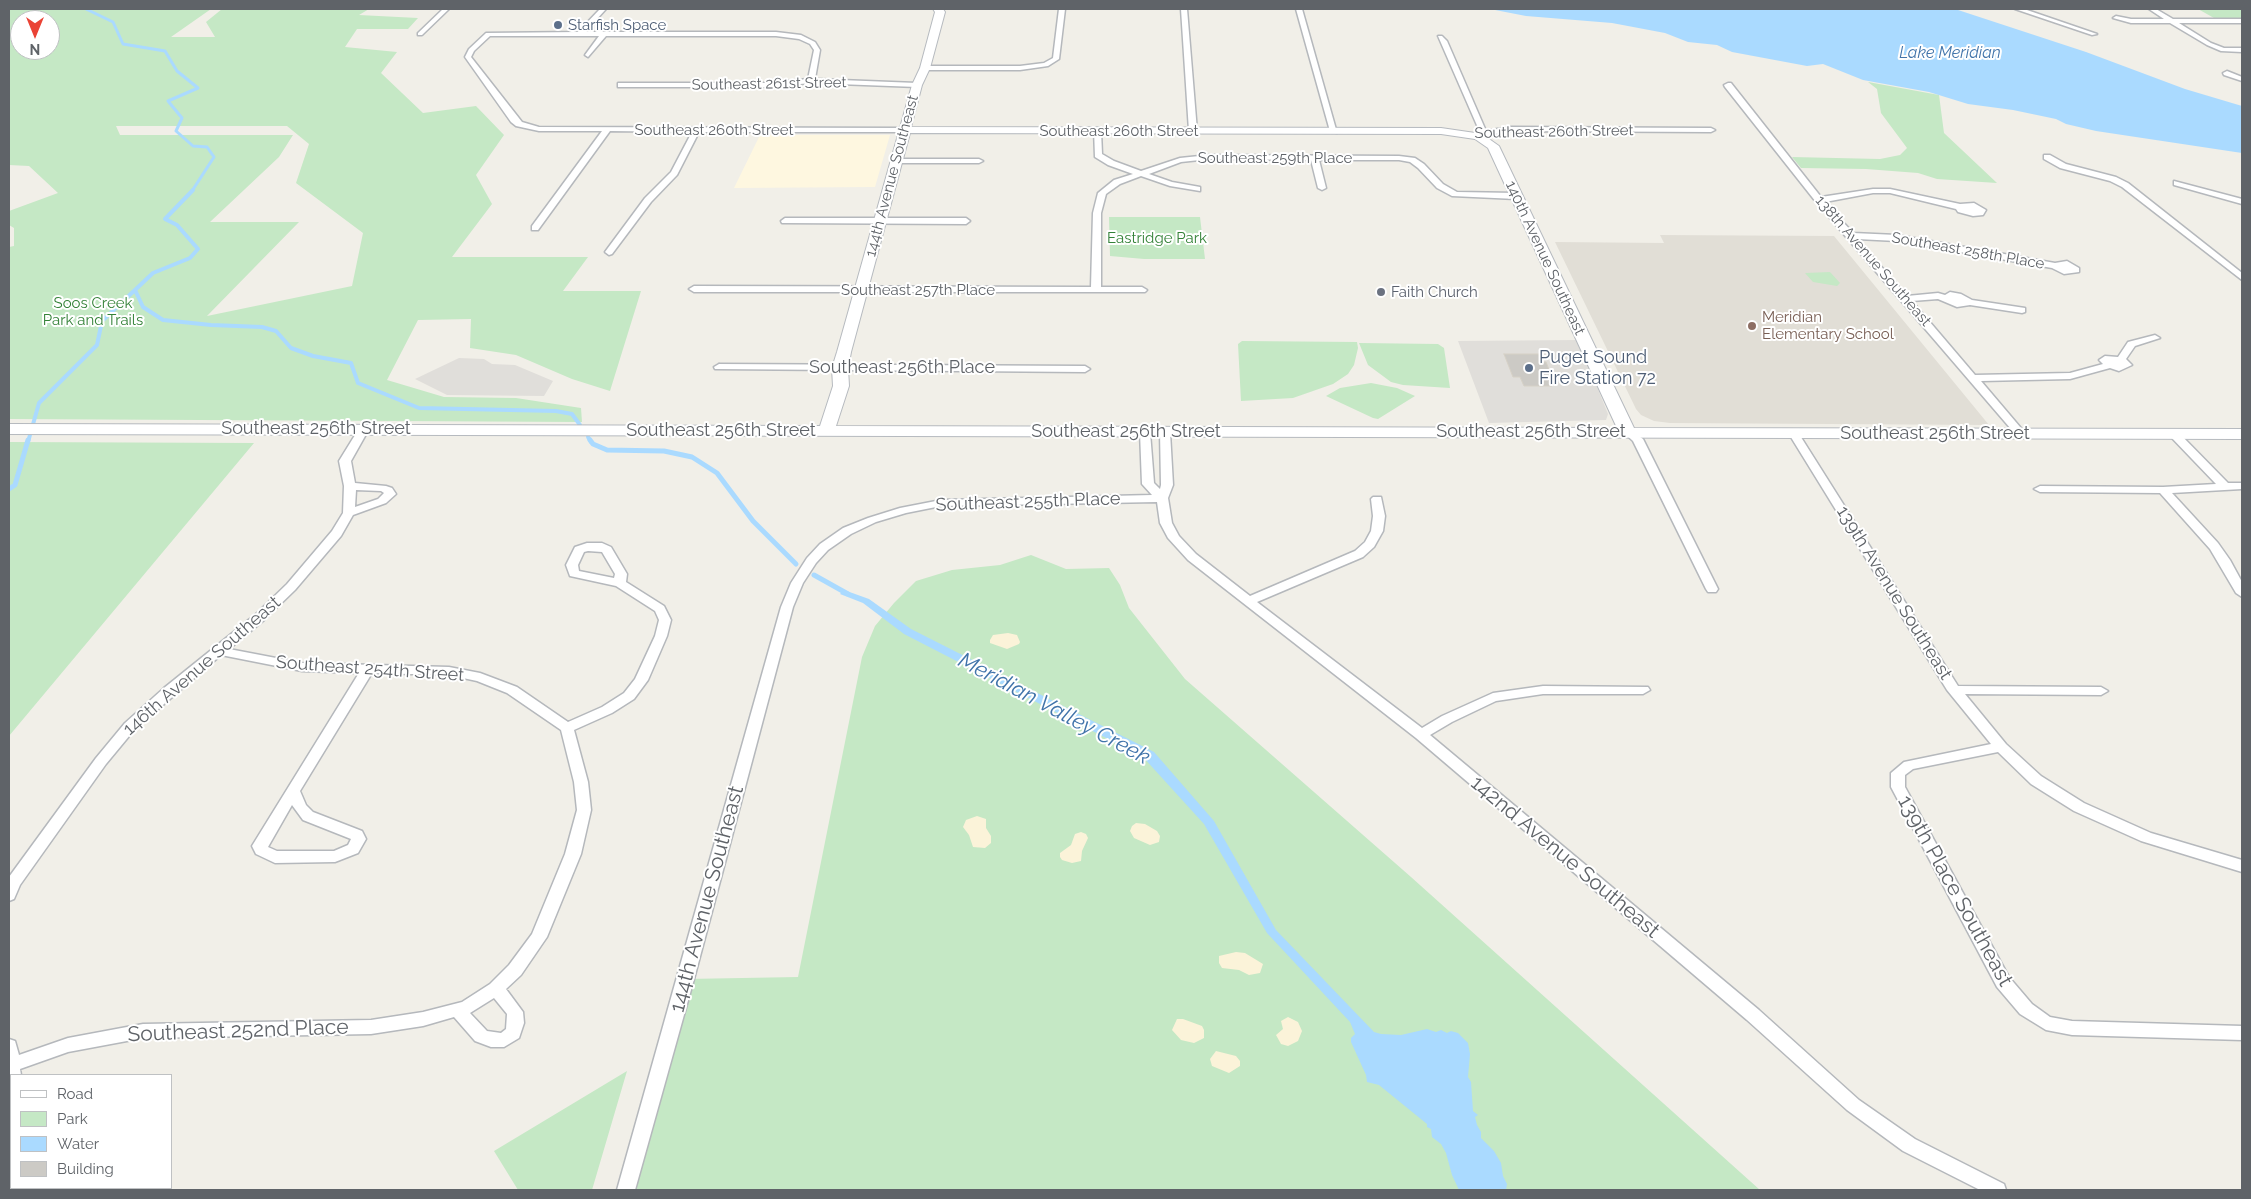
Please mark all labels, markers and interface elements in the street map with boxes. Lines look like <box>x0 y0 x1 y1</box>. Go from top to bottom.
north arrow <box>10 10 60 60</box>
place label: Starfish Space <box>568 16 666 34</box>
marker: Starfish Space <box>552 19 564 31</box>
text: N <box>30 41 40 57</box>
water label: Lake Meridian <box>1899 43 2001 63</box>
street label: Southeast 261st Street <box>691 74 847 94</box>
street label: 144th Avenue Southeast <box>862 93 922 259</box>
street label: Southeast 260th Street <box>634 121 794 139</box>
street label: Southeast 260th Street <box>1039 122 1199 140</box>
street label: Southeast 260th Street <box>1474 122 1634 142</box>
street label: Southeast 259th Place <box>1198 149 1352 167</box>
street label: 140th Avenue Southeast <box>1501 178 1589 338</box>
street label: 138th Avenue Southeast <box>1811 192 1935 330</box>
park label: Eastridge Park <box>1107 229 1207 247</box>
street label: Southeast 258th Place <box>1890 229 2046 273</box>
street label: Southeast 257th Place <box>841 281 995 299</box>
place label: Faith Church <box>1391 283 1478 301</box>
marker: Faith Church <box>1375 286 1387 298</box>
park label: Soos Creek Park and Trails <box>43 294 143 329</box>
place label: Meridian Elementary School <box>1762 308 1894 343</box>
marker: Meridian Elementary School <box>1746 320 1758 332</box>
place label: Puget Sound Fire Station 72 <box>1539 347 1656 389</box>
street label: Southeast 256th Place <box>809 357 995 379</box>
marker: Puget Sound Fire Station 72 <box>1523 362 1535 374</box>
street label: Southeast 256th Street <box>221 418 411 440</box>
street label: Southeast 256th Street <box>626 420 816 442</box>
street label: Southeast 256th Street <box>1031 421 1221 443</box>
street label: Southeast 256th Street <box>1436 421 1626 443</box>
street label: Southeast 256th Street <box>1840 423 2030 445</box>
street label: Southeast 255th Place <box>935 488 1121 516</box>
street label: 139th Avenue Southeast <box>1832 502 1956 684</box>
street label: 146th Avenue Southeast <box>119 592 285 740</box>
water label: Meridian Valley Creek <box>954 647 1154 771</box>
street label: Southeast 254th Street <box>275 652 465 686</box>
street label: 142nd Avenue Southeast <box>1465 771 1665 943</box>
street label: 144th Avenue Southeast <box>665 783 749 1015</box>
street label: 139th Place Southeast <box>1892 791 2018 991</box>
street label: Southeast 252nd Place <box>127 1015 349 1047</box>
legend <box>10 1074 172 1189</box>
text: Road <box>57 1085 93 1103</box>
text: Park <box>57 1110 88 1128</box>
text: Water <box>57 1135 99 1153</box>
text: Building <box>57 1160 114 1178</box>

